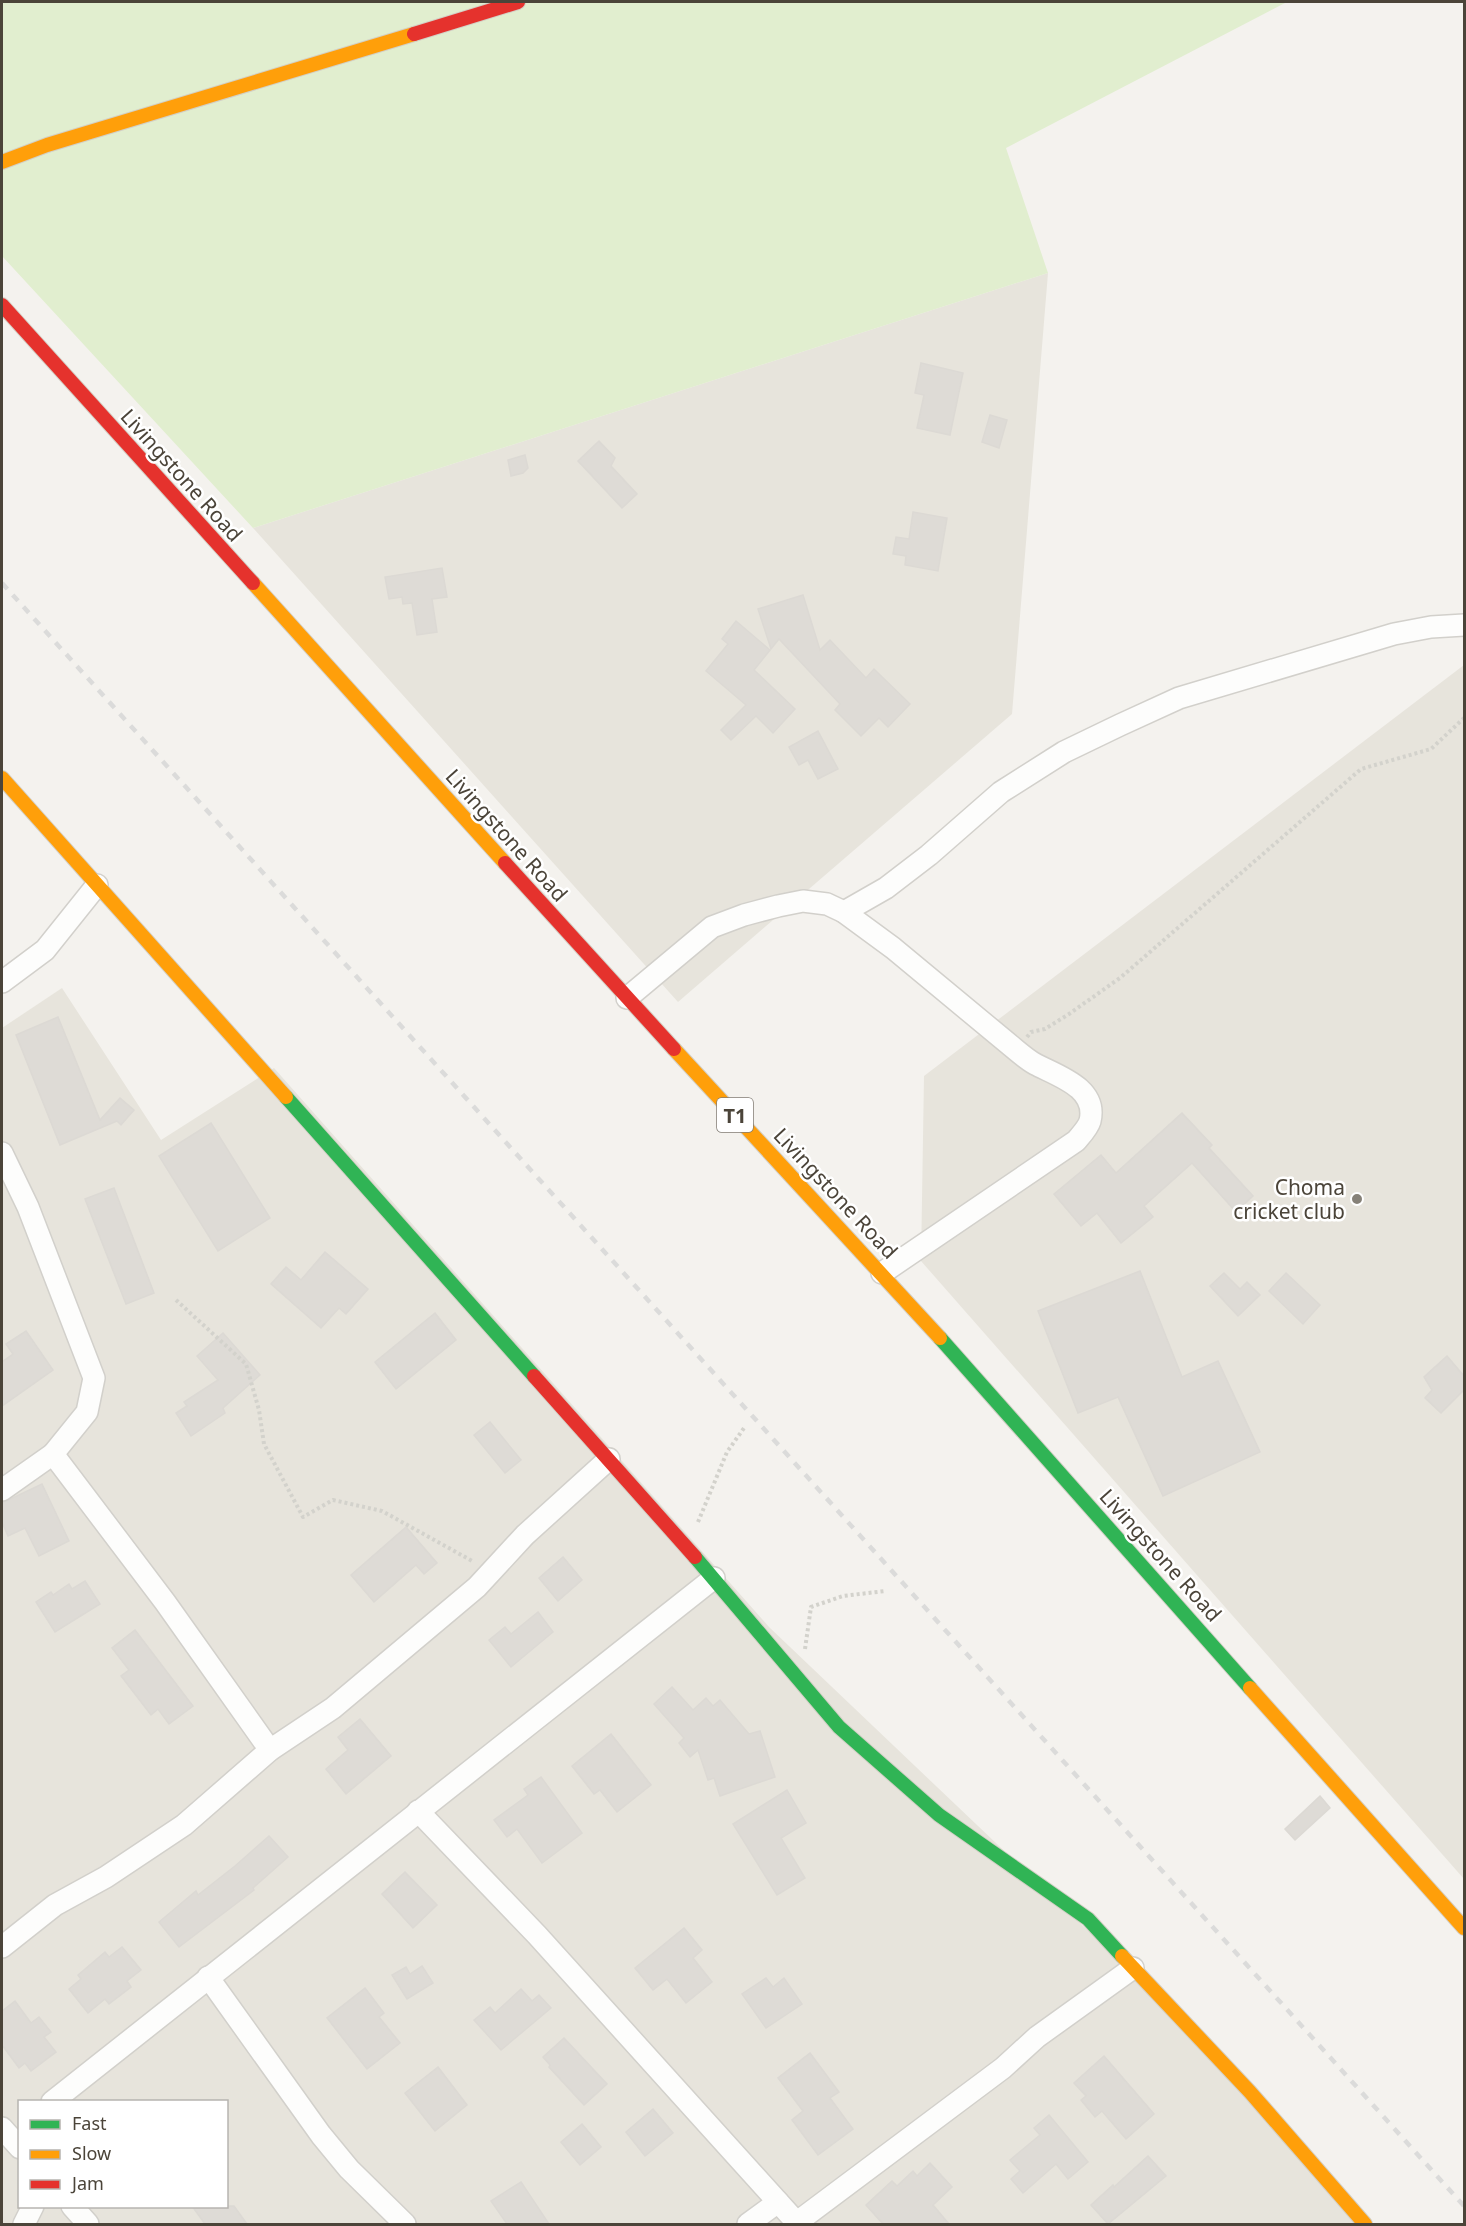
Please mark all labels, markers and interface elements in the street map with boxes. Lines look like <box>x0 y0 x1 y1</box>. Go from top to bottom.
street label: Livingstone Road <box>115 403 249 547</box>
street label: Livingstone Road <box>440 763 574 907</box>
road number: T1 <box>717 1098 753 1132</box>
street label: Livingstone Road <box>768 1121 904 1265</box>
place label: Choma cricket club <box>1233 1173 1345 1225</box>
marker: Choma cricket club <box>1350 1192 1364 1206</box>
street label: Livingstone Road <box>1094 1483 1228 1627</box>
legend <box>18 2100 228 2208</box>
text: Fast <box>72 2111 107 2135</box>
text: Slow <box>72 2141 111 2165</box>
text: Jam <box>70 2171 104 2195</box>

